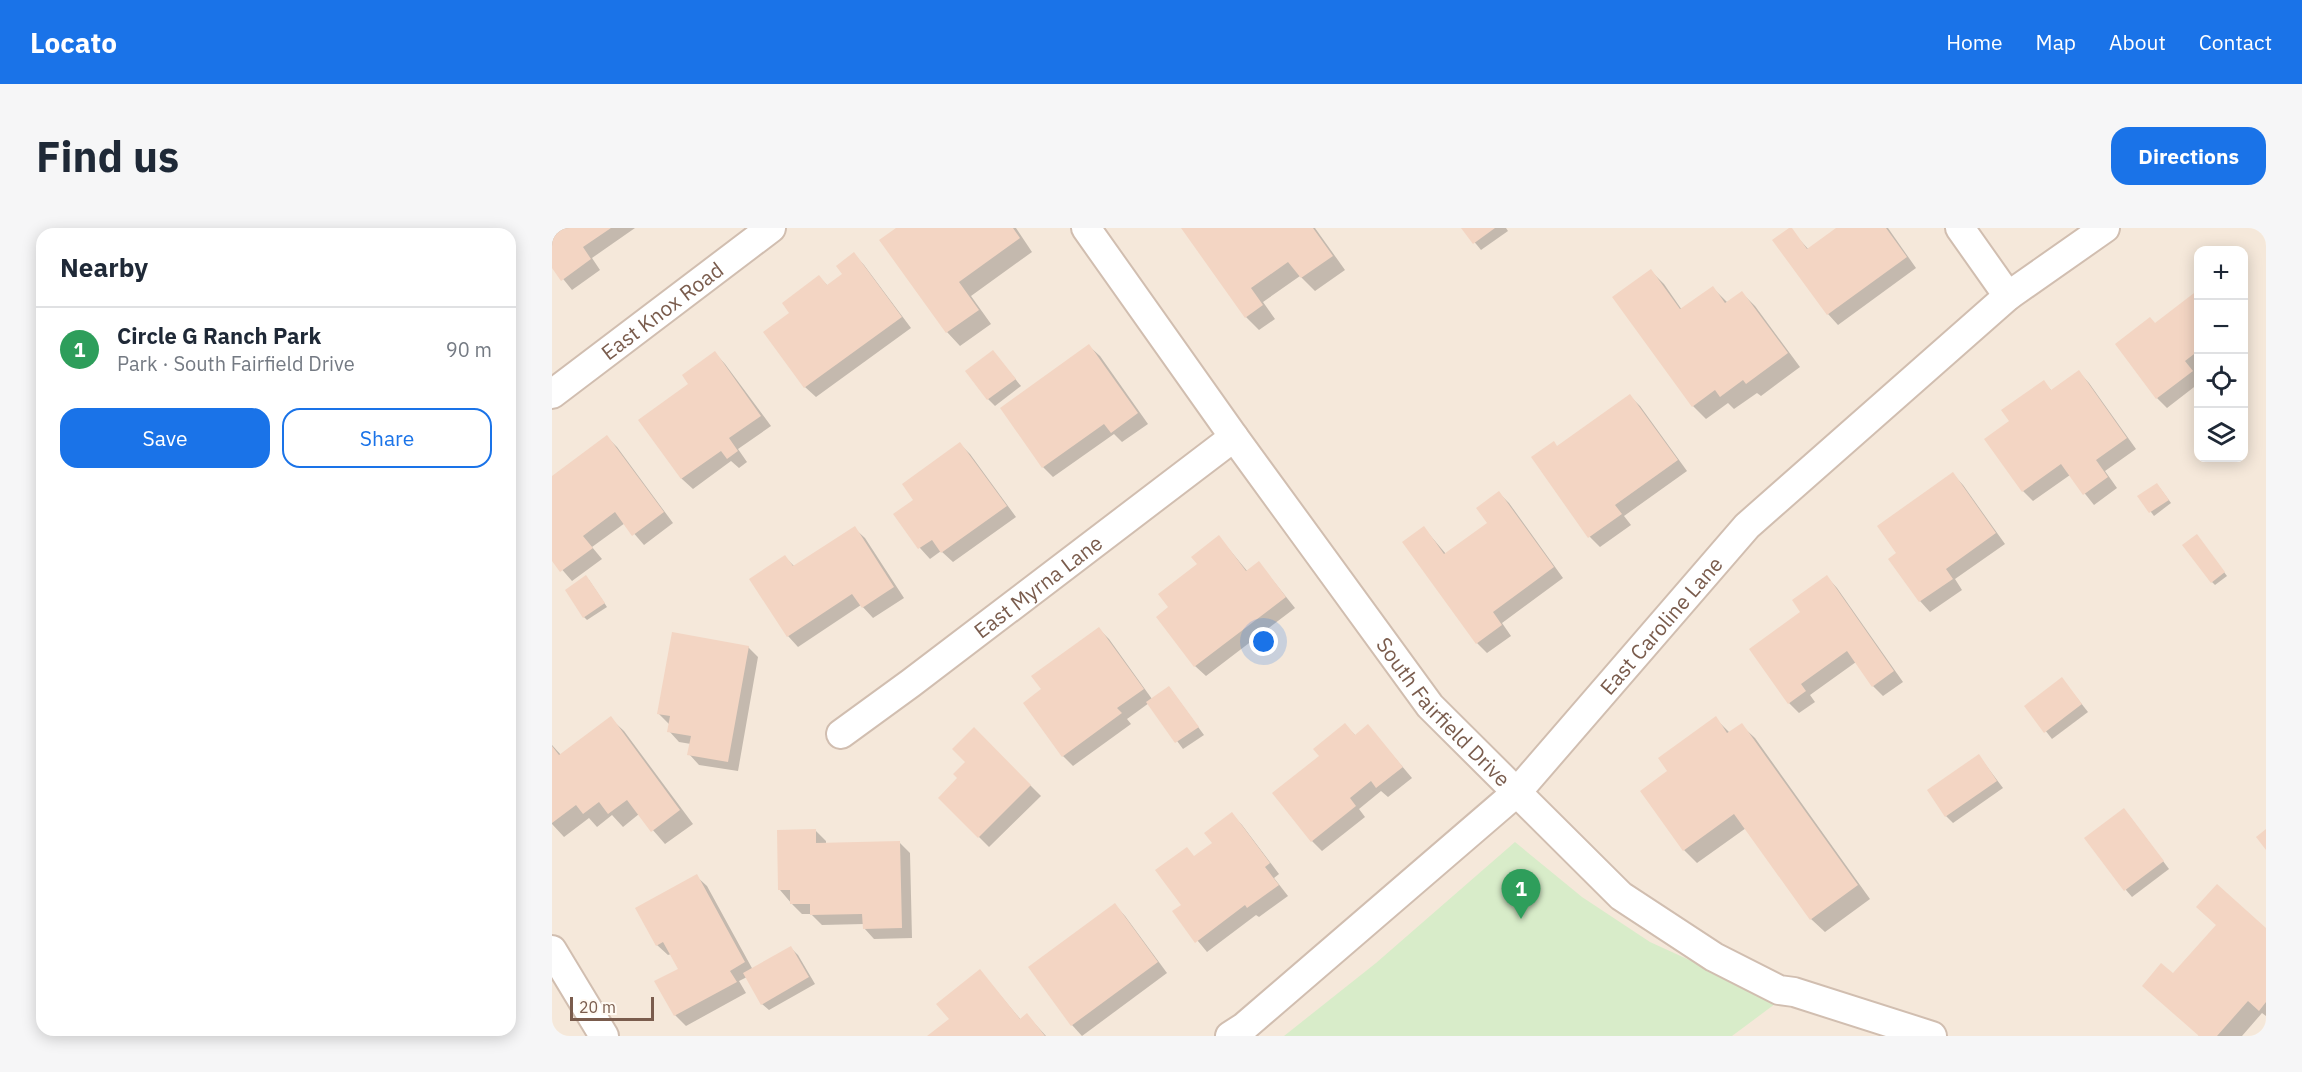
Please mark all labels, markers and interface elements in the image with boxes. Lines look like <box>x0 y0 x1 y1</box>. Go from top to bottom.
text: Locato <box>30 24 117 61</box>
text: Home <box>1946 28 2003 56</box>
text: Map <box>2036 28 2076 56</box>
text: About <box>2109 28 2166 56</box>
text: Contact <box>2199 28 2272 56</box>
button: Directions <box>2111 127 2266 185</box>
text: Find us <box>36 129 179 184</box>
map controls <box>2194 246 2248 462</box>
button: + <box>2194 246 2248 300</box>
text: Nearby <box>60 250 148 284</box>
street label: East Knox Road <box>595 255 729 366</box>
button: − <box>2194 300 2248 354</box>
text: Circle G Ranch Park <box>117 321 321 350</box>
text: 1 <box>74 336 86 363</box>
text: 90 m <box>446 336 492 363</box>
text: Park · South Fairfield Drive <box>117 350 355 377</box>
button: locate <box>2194 354 2248 408</box>
button: Save <box>60 408 270 468</box>
button: Share <box>282 408 492 468</box>
button: layers <box>2194 408 2248 462</box>
street label: East Myrna Lane <box>968 528 1108 644</box>
street label: East Caroline Lane <box>1593 550 1729 700</box>
your location <box>1249 627 1278 656</box>
street label: South Fairfield Drive <box>1370 631 1517 792</box>
pin: 1 <box>1502 870 1540 919</box>
scale bar <box>570 994 654 1022</box>
text: 20 m <box>579 997 616 1017</box>

